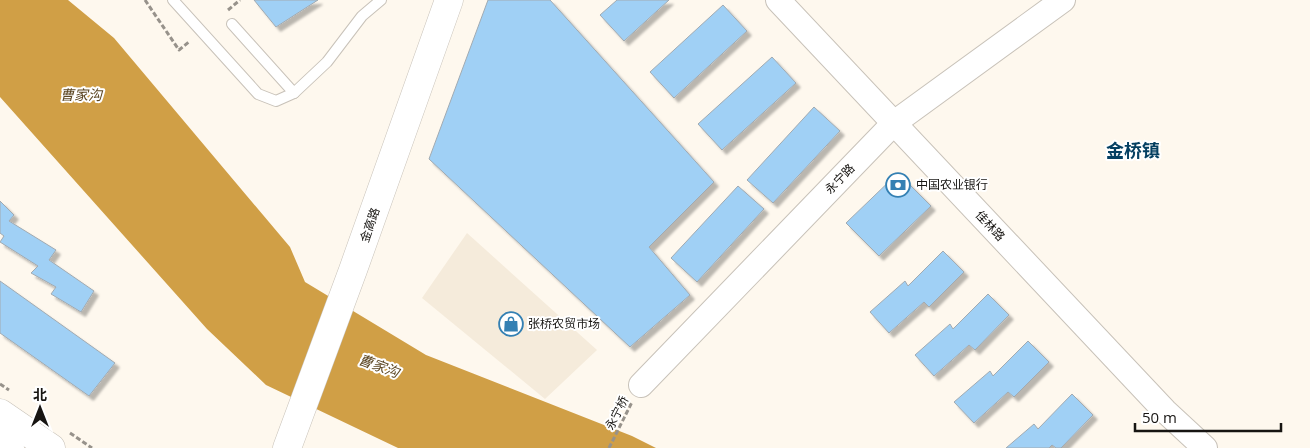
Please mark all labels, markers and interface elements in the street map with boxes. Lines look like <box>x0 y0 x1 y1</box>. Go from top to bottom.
water label: 曹家沟 <box>60 85 104 104</box>
district label: 金桥镇 <box>1106 138 1160 162</box>
street label: 永宁路 <box>821 160 858 198</box>
bank icon: 中国农业银行 <box>885 172 911 198</box>
place label: 中国农业银行 <box>916 176 988 193</box>
street label: 金高路 <box>356 205 383 245</box>
street label: 佳林路 <box>972 207 1009 245</box>
shop icon: 张桥农贸市场 <box>498 311 524 337</box>
place label: 张桥农贸市场 <box>528 315 600 332</box>
water label: 曹家沟 <box>356 349 404 382</box>
north arrow <box>15 383 65 433</box>
text: 北 <box>33 385 47 404</box>
street label: 永宁桥 <box>601 393 632 433</box>
scale bar <box>1135 400 1281 432</box>
text: 50 m <box>1142 407 1177 427</box>

